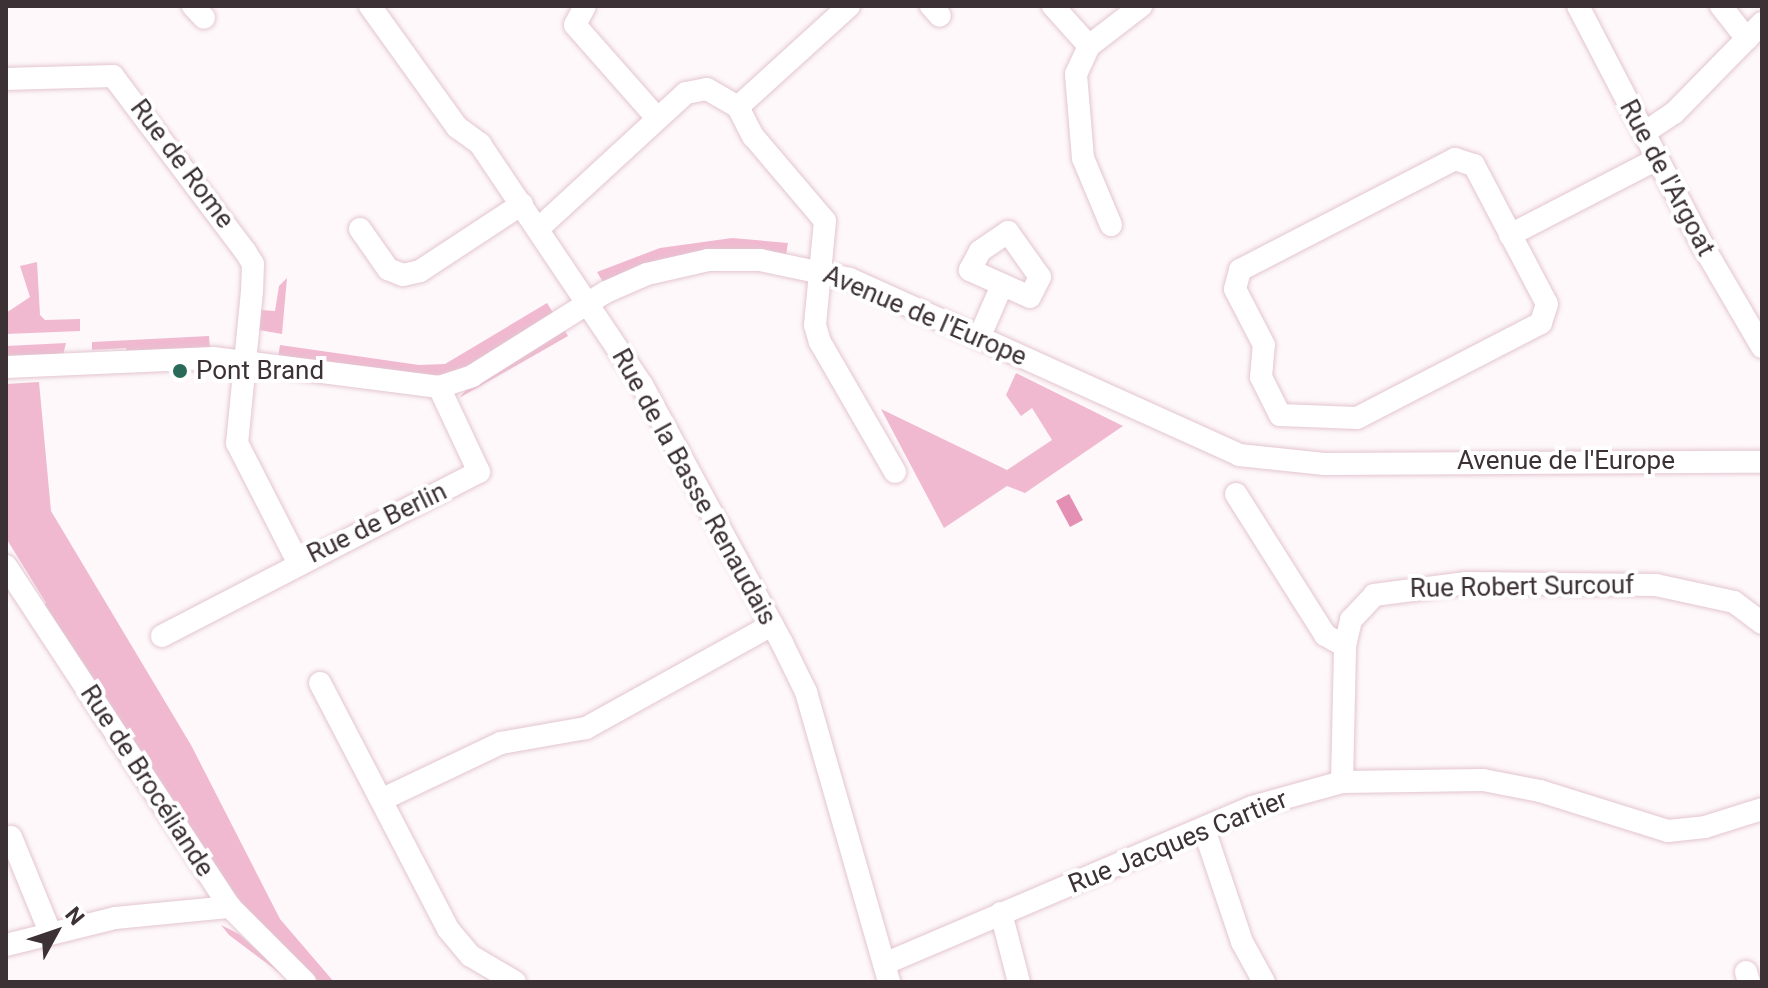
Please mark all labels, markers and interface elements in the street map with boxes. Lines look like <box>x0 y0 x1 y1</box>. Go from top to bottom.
street label: Rue de Rome <box>124 94 240 234</box>
street label: Rue de l'Argoat <box>1613 95 1721 261</box>
street label: Avenue de l'Europe <box>819 259 1031 373</box>
street label: Rue de la Basse Renaudais <box>605 343 783 631</box>
place label: Pont Brand <box>196 355 324 387</box>
marker: Pont Brand <box>171 362 189 380</box>
street label: Avenue de l'Europe <box>1457 445 1675 477</box>
street label: Rue de Berlin <box>302 476 452 570</box>
street label: Rue Robert Surcouf <box>1410 569 1634 605</box>
street label: Rue de Brocéliande <box>73 679 221 883</box>
street label: Rue Jacques Cartier <box>1064 784 1292 900</box>
north arrow <box>16 892 96 972</box>
text: N <box>60 902 89 930</box>

